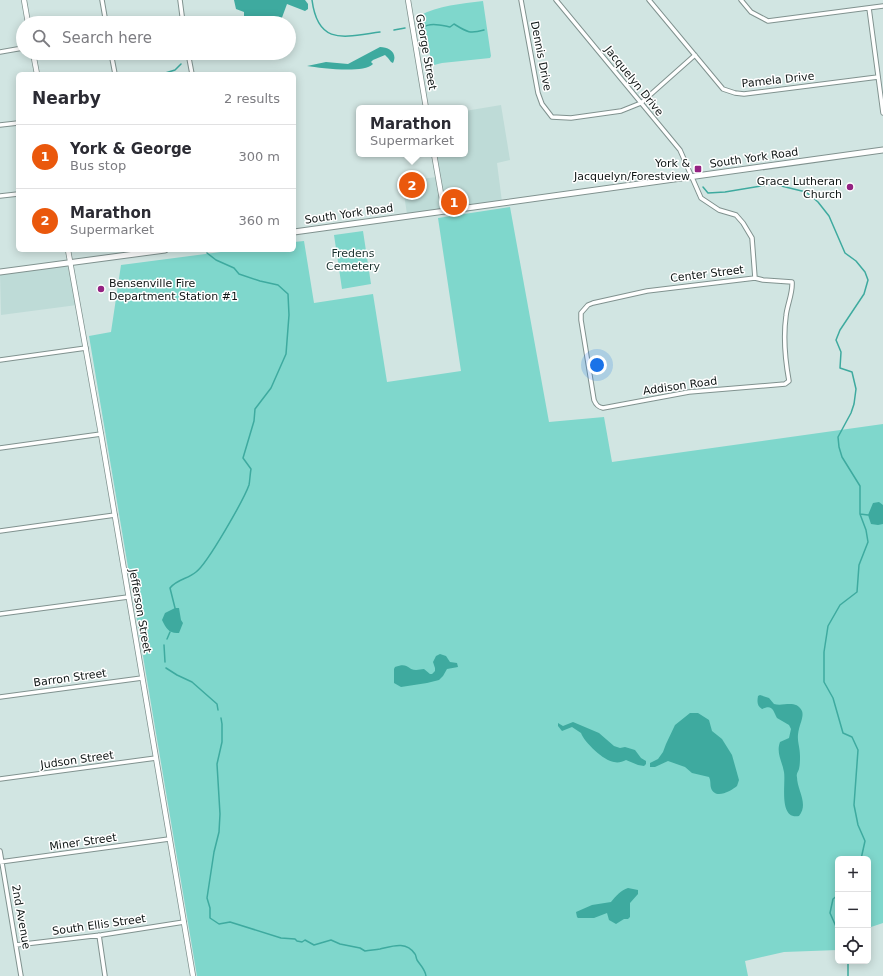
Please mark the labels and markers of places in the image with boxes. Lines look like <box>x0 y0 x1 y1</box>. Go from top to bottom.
place label: York & Jacquelyn/Forestview <box>573 157 690 183</box>
marker: York & Jacquelyn/Forestview <box>693 164 703 174</box>
pin: 2 <box>399 170 425 200</box>
place label: Grace Lutheran Church <box>757 175 842 201</box>
marker: Grace Lutheran Church <box>845 182 855 192</box>
pin: 1 <box>441 187 467 217</box>
place label: Bensenville Fire Department Station #1 <box>109 277 238 303</box>
marker: Bensenville Fire Department Station #1 <box>96 284 106 294</box>

